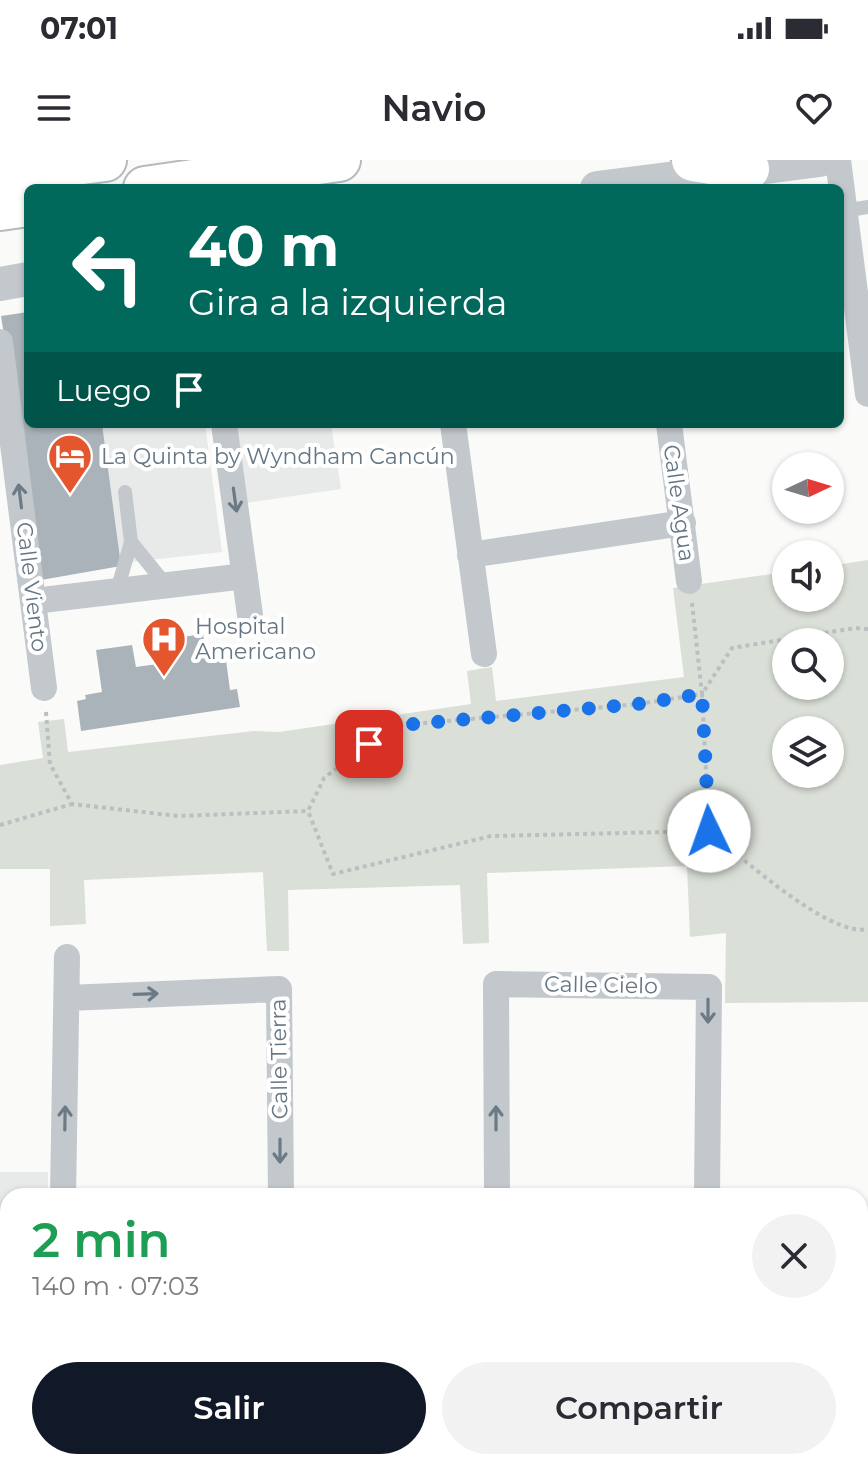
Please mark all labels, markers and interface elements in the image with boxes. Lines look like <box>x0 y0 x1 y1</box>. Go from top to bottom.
text: 07:01 <box>40 10 118 47</box>
icon: menu <box>32 86 76 130</box>
text: Navio <box>381 86 487 130</box>
icon: heart <box>792 86 836 130</box>
text: 40 m <box>188 212 339 280</box>
icon: left <box>56 216 160 320</box>
text: Gira a la izquierda <box>188 280 508 324</box>
icon: arrive <box>167 368 211 412</box>
text: Luego <box>56 372 151 409</box>
hotel icon: La Quinta by Wyndham Cancún <box>46 432 94 495</box>
place label: La Quinta by Wyndham Cancún <box>101 443 455 470</box>
street label: Calle Agua <box>657 443 701 563</box>
north arrow <box>772 452 844 524</box>
map controls <box>772 452 844 788</box>
one-way arrow <box>12 484 27 509</box>
one-way arrow <box>228 487 243 512</box>
street label: Calle Viento <box>11 521 53 653</box>
button: sound <box>772 540 844 612</box>
place label: Hospital Americano <box>195 613 316 665</box>
hospital icon: Hospital Americano <box>140 615 188 678</box>
button: search <box>772 628 844 700</box>
pin <box>335 710 403 778</box>
button: layers <box>772 716 844 788</box>
icon: arrive <box>347 722 391 766</box>
position arrow <box>667 789 751 873</box>
street label: Calle Cielo <box>544 971 658 999</box>
one-way arrow <box>132 987 159 1002</box>
one-way arrow <box>700 997 716 1024</box>
street label: Calle Tierra <box>264 998 294 1120</box>
one-way arrow <box>57 1105 73 1132</box>
one-way arrow <box>488 1105 504 1132</box>
one-way arrow <box>272 1137 288 1164</box>
text: 2 min <box>32 1211 170 1269</box>
button: close <box>752 1214 836 1298</box>
text: 140 m · 07:03 <box>32 1270 199 1302</box>
button: Salir <box>32 1362 426 1454</box>
button: Compartir <box>442 1362 836 1454</box>

